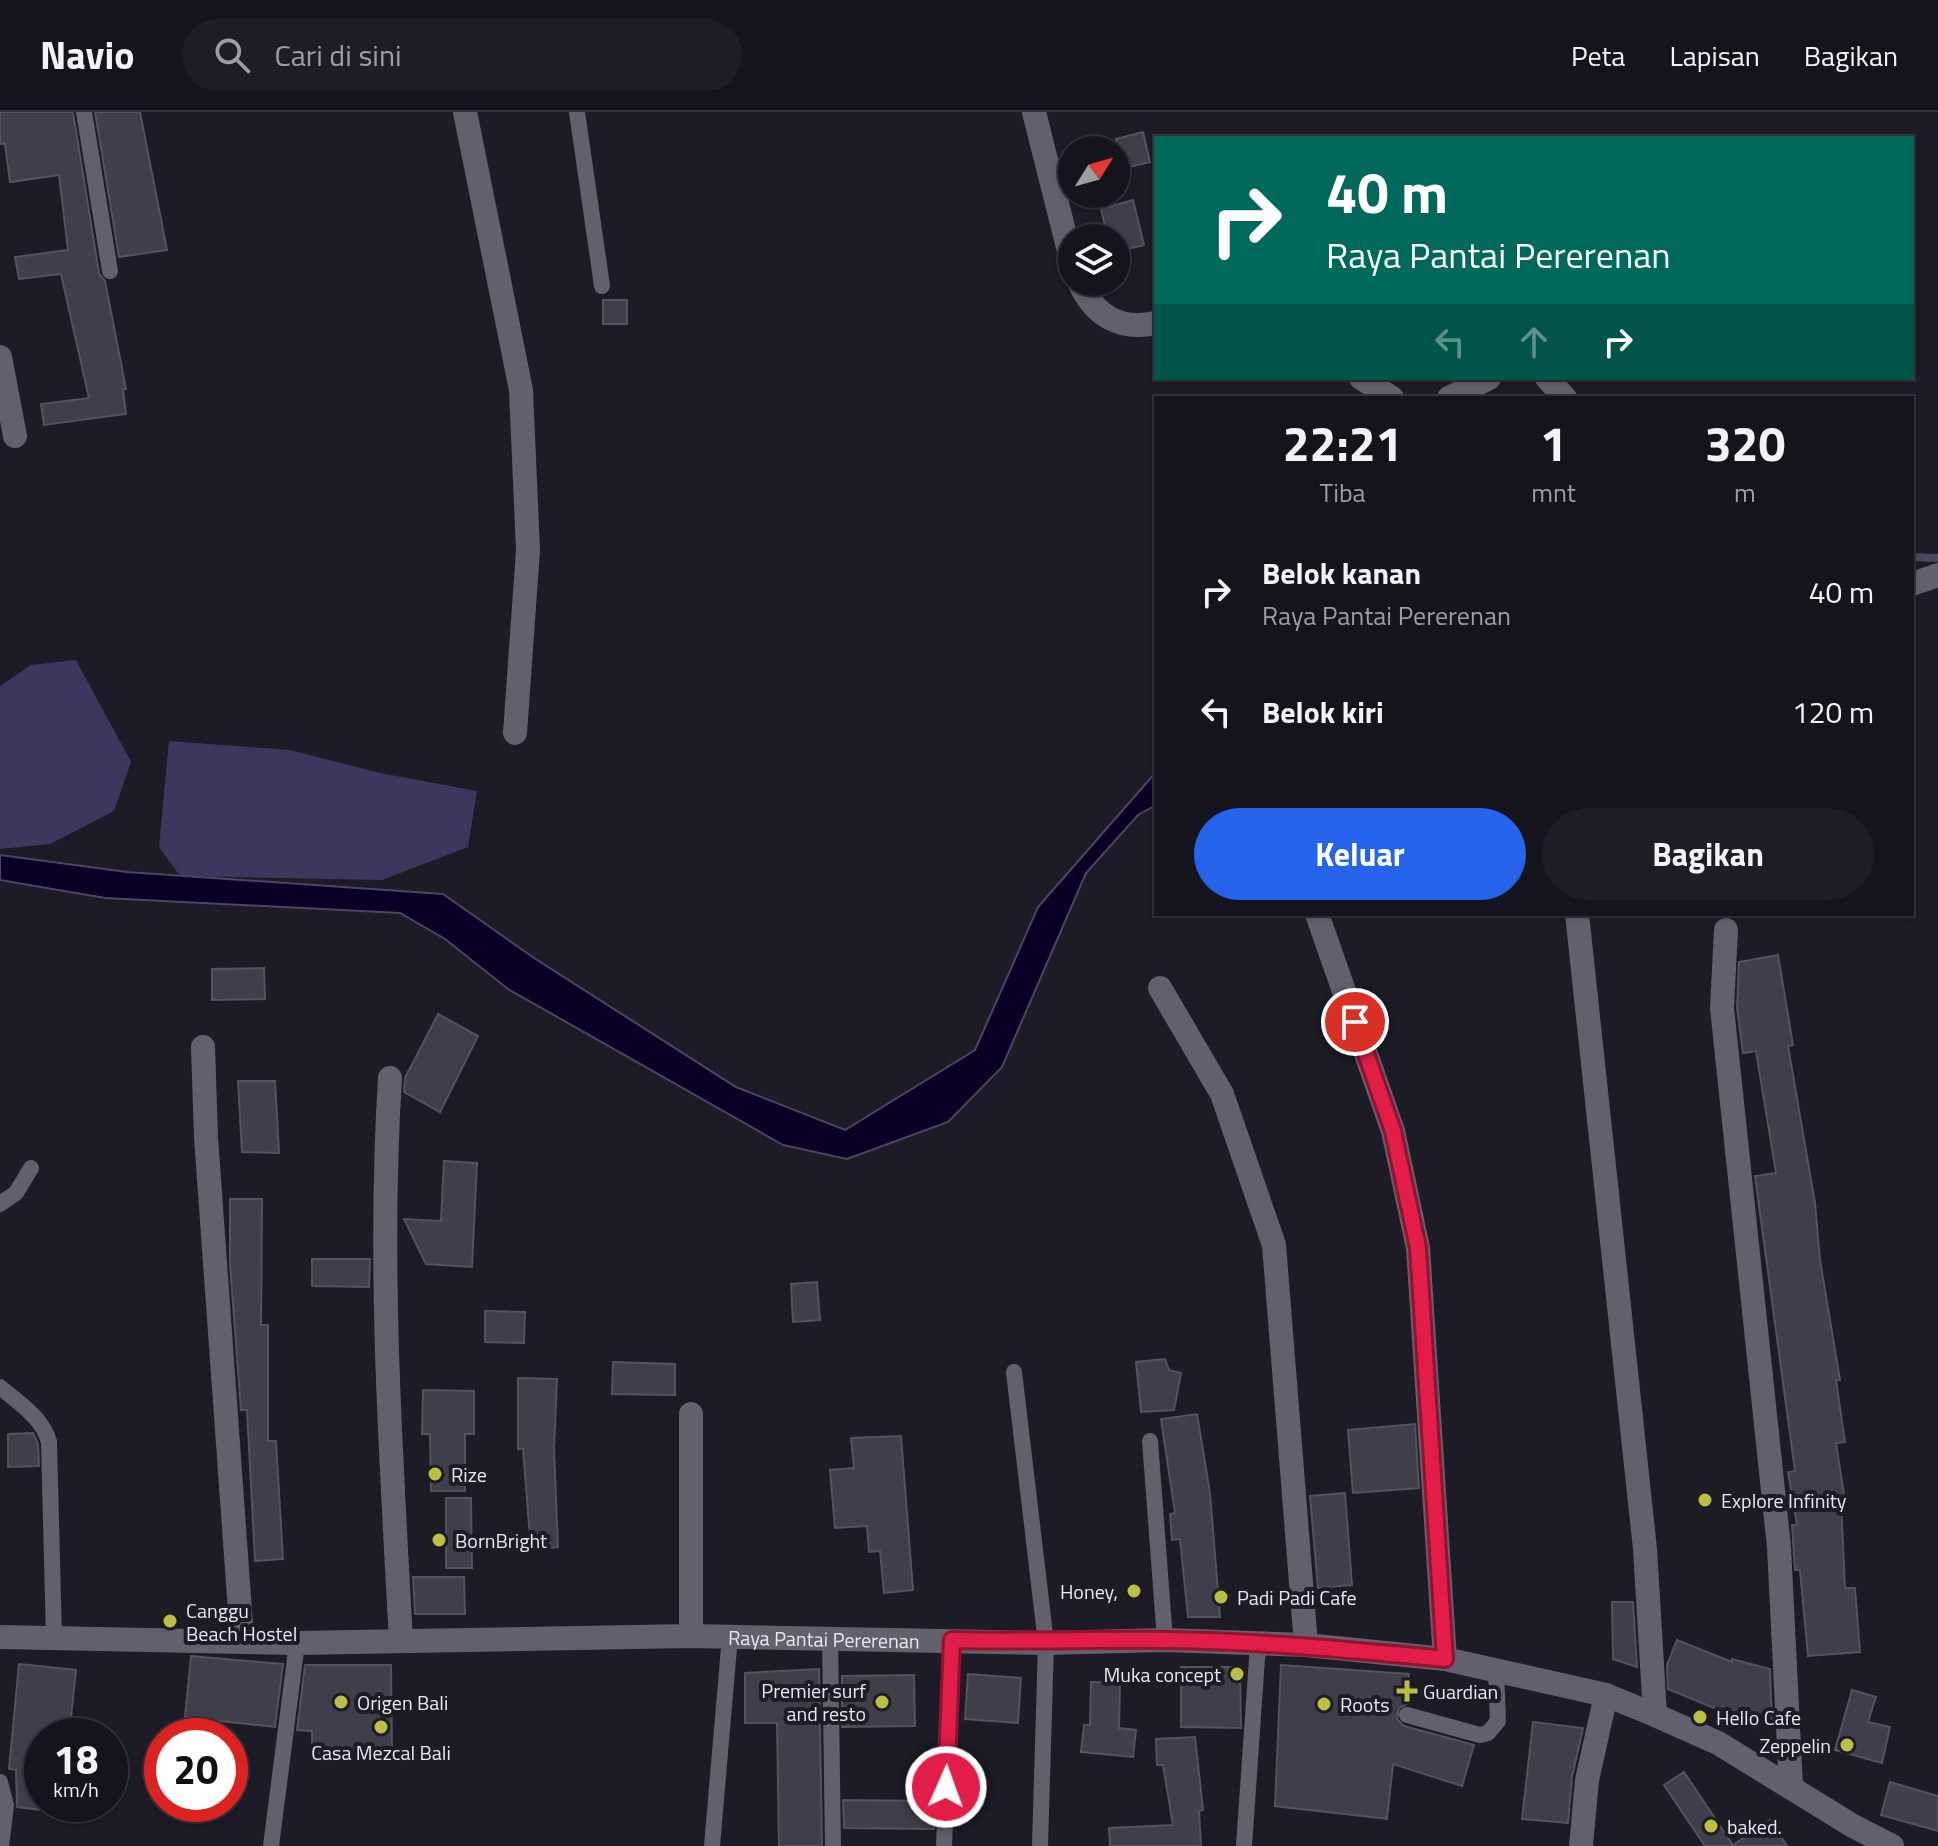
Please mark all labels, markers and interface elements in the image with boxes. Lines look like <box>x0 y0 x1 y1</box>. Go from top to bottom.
search box <box>182 19 742 91</box>
text: Navio <box>40 26 134 84</box>
text: Cari di sini <box>274 32 402 78</box>
icon: search <box>210 33 254 77</box>
text: Peta <box>1571 34 1625 77</box>
text: Lapisan <box>1669 34 1760 77</box>
text: Bagikan <box>1804 34 1898 77</box>
north arrow <box>1058 136 1130 208</box>
map controls <box>1058 136 1130 296</box>
text: 40 m <box>1326 150 1448 235</box>
icon: right <box>1194 168 1298 272</box>
button: layers <box>1058 224 1130 296</box>
text: Raya Pantai Pererenan <box>1326 227 1671 282</box>
icon: left <box>1428 320 1472 364</box>
icon: ahead <box>1512 320 1556 364</box>
icon: right <box>1596 320 1640 364</box>
text: 22:21 <box>1283 407 1403 480</box>
text: 1 <box>1540 407 1567 480</box>
text: 320 <box>1705 407 1785 480</box>
text: Tiba <box>1320 473 1366 512</box>
text: mnt <box>1531 473 1576 512</box>
text: m <box>1734 473 1756 512</box>
text: Belok kanan <box>1262 550 1421 596</box>
text: 40 m <box>1809 569 1874 615</box>
icon: right <box>1194 570 1238 614</box>
text: Raya Pantai Pererenan <box>1262 596 1511 635</box>
text: Belok kiri <box>1262 689 1384 735</box>
text: 120 m <box>1792 689 1874 735</box>
icon: left <box>1194 690 1238 734</box>
button: Keluar <box>1194 808 1526 900</box>
button: Bagikan <box>1542 808 1874 900</box>
pin <box>1321 988 1389 1056</box>
icon: arrive <box>1333 1000 1377 1044</box>
place label: Rize <box>451 1459 487 1490</box>
marker: Rize <box>426 1465 444 1483</box>
place label: Explore Infinity <box>1721 1485 1847 1516</box>
marker: Explore Infinity <box>1696 1491 1714 1509</box>
place label: BornBright <box>455 1525 547 1556</box>
marker: BornBright <box>430 1531 448 1549</box>
place label: Honey, <box>1060 1576 1118 1607</box>
marker: Honey, <box>1125 1582 1143 1600</box>
place label: Padi Padi Cafe <box>1237 1582 1357 1613</box>
marker: Padi Padi Cafe <box>1212 1588 1230 1606</box>
place label: Canggu Beach Hostel <box>186 1595 297 1649</box>
marker: Canggu Beach Hostel <box>161 1612 179 1630</box>
street label: Raya Pantai Pererenan <box>728 1621 920 1656</box>
place label: Muka concept <box>1104 1659 1221 1690</box>
marker: Muka concept <box>1228 1665 1246 1683</box>
place label: Premier surf and resto <box>761 1675 866 1729</box>
place label: Guardian <box>1423 1676 1498 1707</box>
marker: Guardian <box>1398 1682 1416 1700</box>
place label: Origen Bali <box>357 1687 448 1718</box>
place label: Roots <box>1340 1689 1390 1720</box>
marker: Origen Bali <box>332 1693 350 1711</box>
marker: Premier surf and resto <box>873 1693 891 1711</box>
marker: Roots <box>1315 1695 1333 1713</box>
place label: Hello Cafe <box>1716 1702 1801 1733</box>
marker: Hello Cafe <box>1691 1708 1709 1726</box>
speed limit sign: 20 <box>144 1718 248 1822</box>
marker: Casa Mezcal Bali <box>372 1718 390 1736</box>
text: 18 <box>54 1729 98 1790</box>
place label: Zeppelin <box>1759 1730 1831 1761</box>
marker: Zeppelin <box>1838 1736 1856 1754</box>
place label: Casa Mezcal Bali <box>311 1737 451 1768</box>
position arrow <box>904 1745 988 1829</box>
text: km/h <box>53 1774 99 1805</box>
place label: baked. <box>1727 1811 1782 1842</box>
marker: baked. <box>1702 1817 1720 1835</box>

